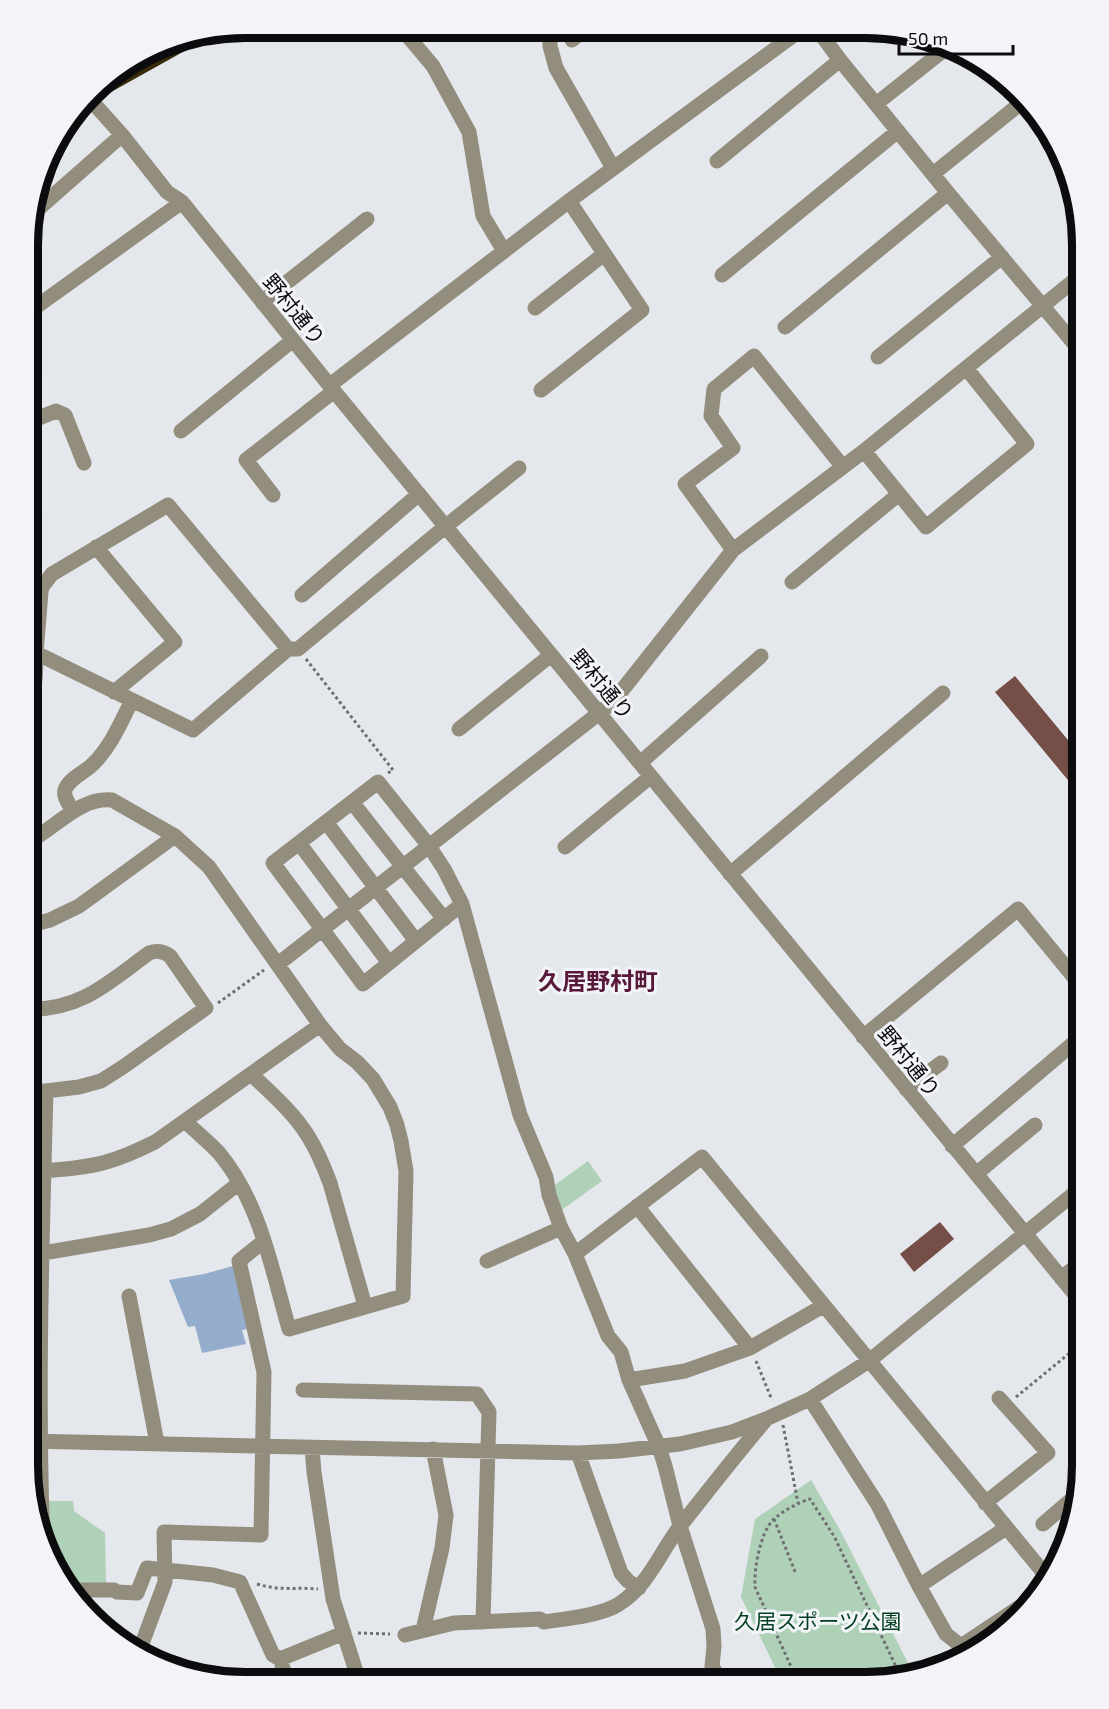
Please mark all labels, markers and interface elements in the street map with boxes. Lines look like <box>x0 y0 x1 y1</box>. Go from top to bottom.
scale bar <box>899 18 1013 56</box>
text: 50 m <box>908 27 948 49</box>
street label: 野村通り <box>259 268 331 350</box>
street label: 野村通り <box>566 644 640 724</box>
district label: 久居野村町 <box>538 966 658 995</box>
street label: 野村通り <box>874 1020 946 1102</box>
park label: 久居スポーツ公園 <box>734 1608 902 1633</box>

